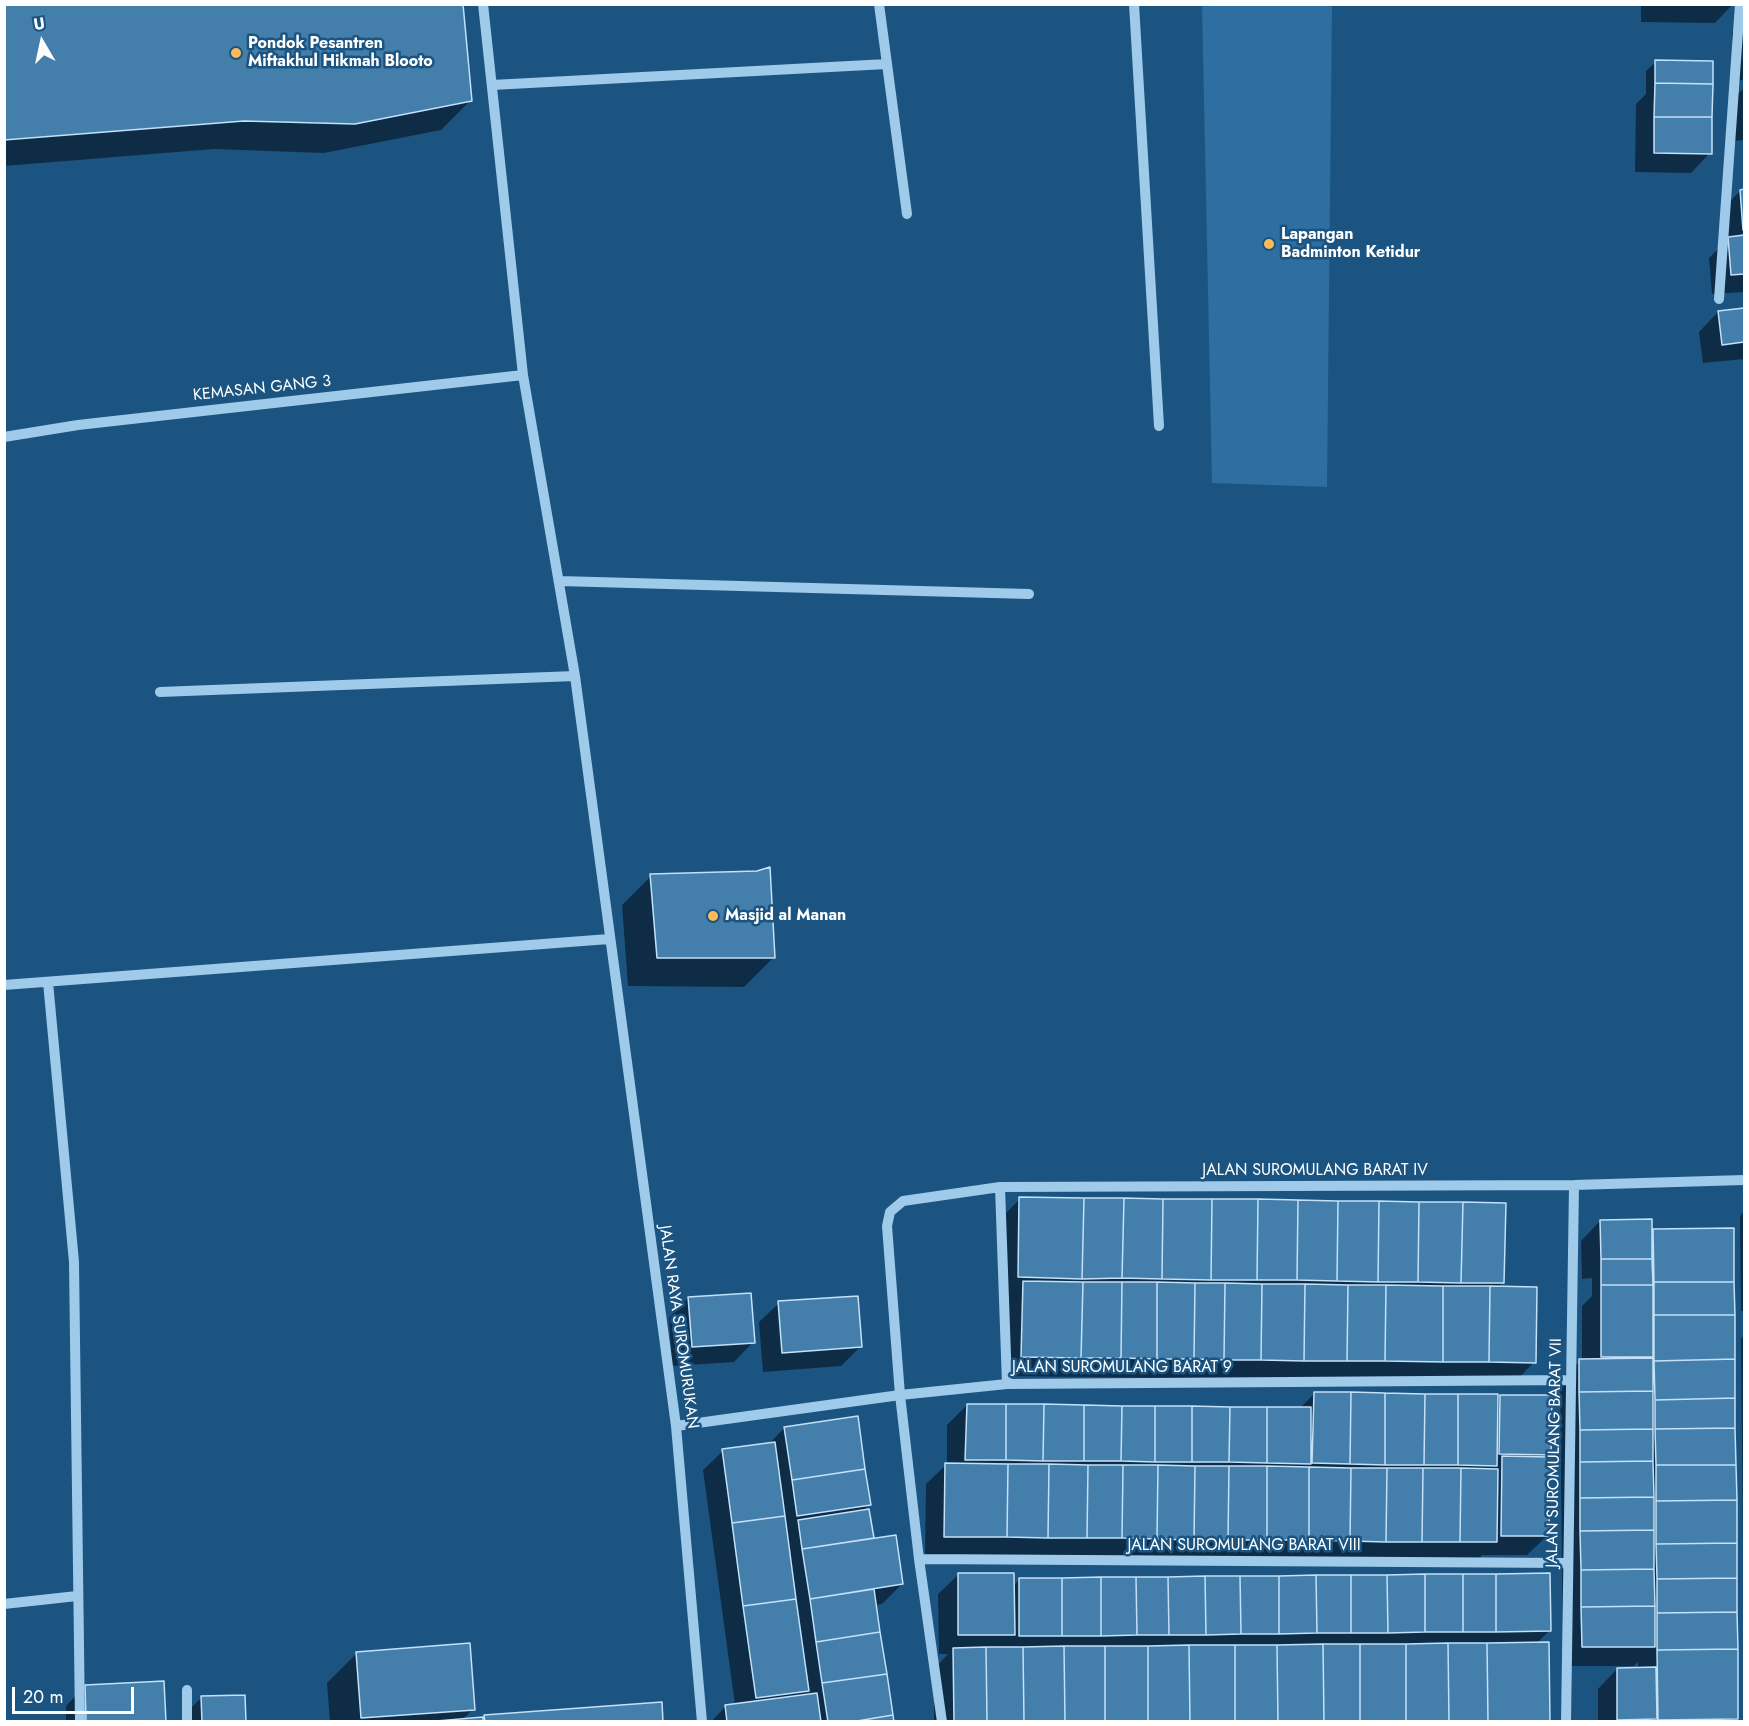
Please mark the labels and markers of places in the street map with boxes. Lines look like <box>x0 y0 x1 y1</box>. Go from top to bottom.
place label: Pondok Pesantren Miftakhul Hikmah Blooto <box>248 34 433 72</box>
marker: Pondok Pesantren Miftakhul Hikmah Blooto <box>229 46 243 60</box>
place label: Lapangan Badminton Ketidur <box>1281 225 1420 263</box>
marker: Lapangan Badminton Ketidur <box>1262 237 1276 251</box>
place label: Masjid al Manan <box>725 906 846 926</box>
marker: Masjid al Manan <box>706 909 720 923</box>

